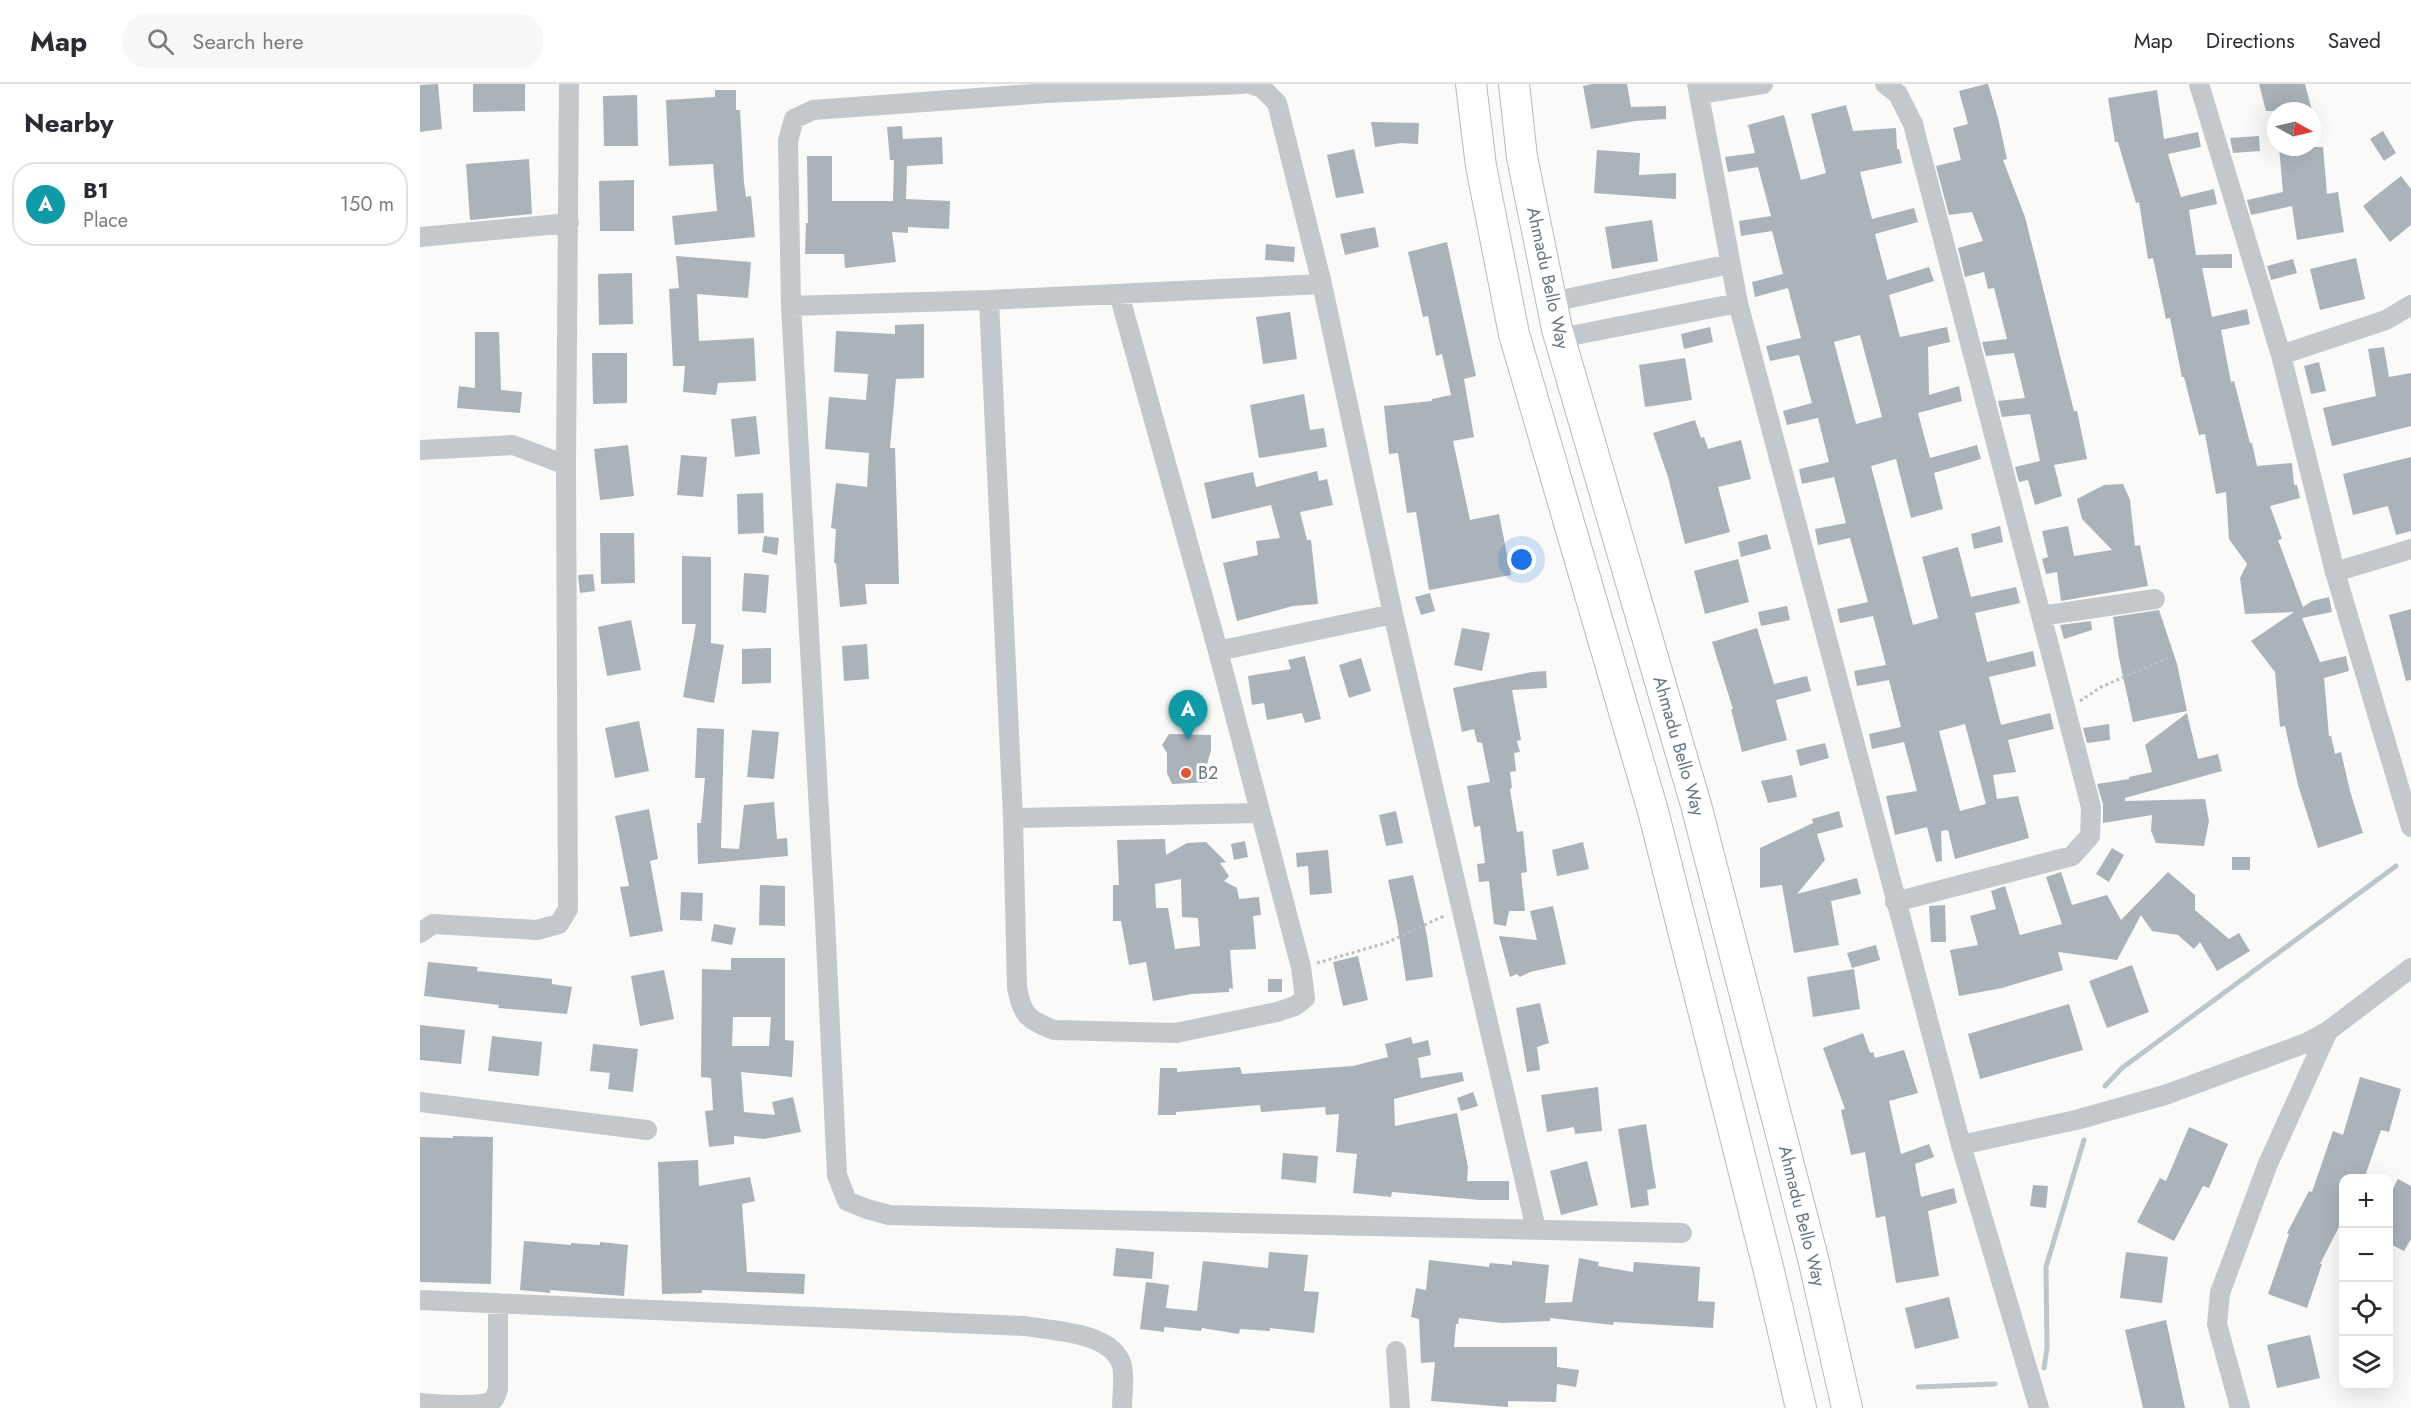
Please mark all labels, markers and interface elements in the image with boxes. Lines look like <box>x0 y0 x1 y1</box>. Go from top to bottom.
search box <box>123 14 543 68</box>
text: Map <box>30 21 87 62</box>
icon: search <box>144 25 177 58</box>
text: Search here <box>192 25 304 57</box>
text: Map <box>2134 26 2173 56</box>
text: Directions <box>2206 26 2295 56</box>
text: Saved <box>2328 26 2381 56</box>
north arrow <box>2267 102 2321 156</box>
text: Nearby <box>24 104 113 142</box>
text: B1 <box>83 174 109 206</box>
text: A <box>38 190 53 219</box>
text: 150 m <box>340 190 394 219</box>
street label: Ahmadu Bello Way <box>1520 205 1576 351</box>
text: Place <box>83 206 128 235</box>
your location <box>1507 545 1536 574</box>
street label: Ahmadu Bello Way <box>1647 673 1711 819</box>
pin: A <box>1168 690 1208 740</box>
place label: B2 <box>1198 760 1218 786</box>
marker: B2 <box>1179 766 1193 780</box>
street label: Ahmadu Bello Way <box>1772 1143 1832 1289</box>
map controls <box>2339 1174 2393 1390</box>
button: + <box>2339 1174 2393 1228</box>
button: − <box>2339 1228 2393 1282</box>
button: locate <box>2339 1282 2393 1336</box>
button: layers <box>2339 1336 2393 1390</box>

